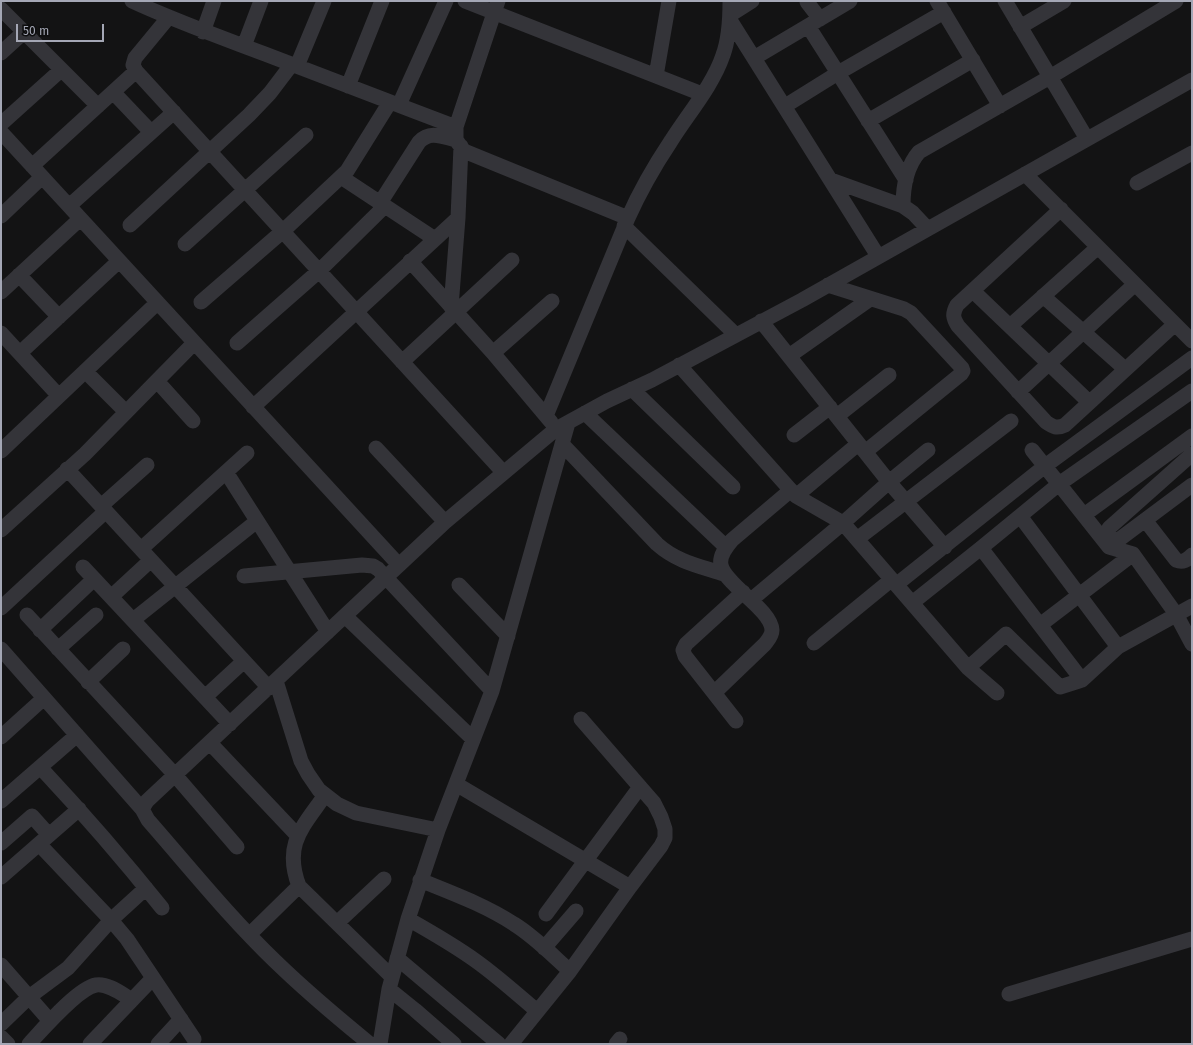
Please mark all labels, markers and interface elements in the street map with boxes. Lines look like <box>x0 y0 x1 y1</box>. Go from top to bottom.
scale bar <box>18 16 106 42</box>
text: 50 m <box>23 24 49 38</box>

